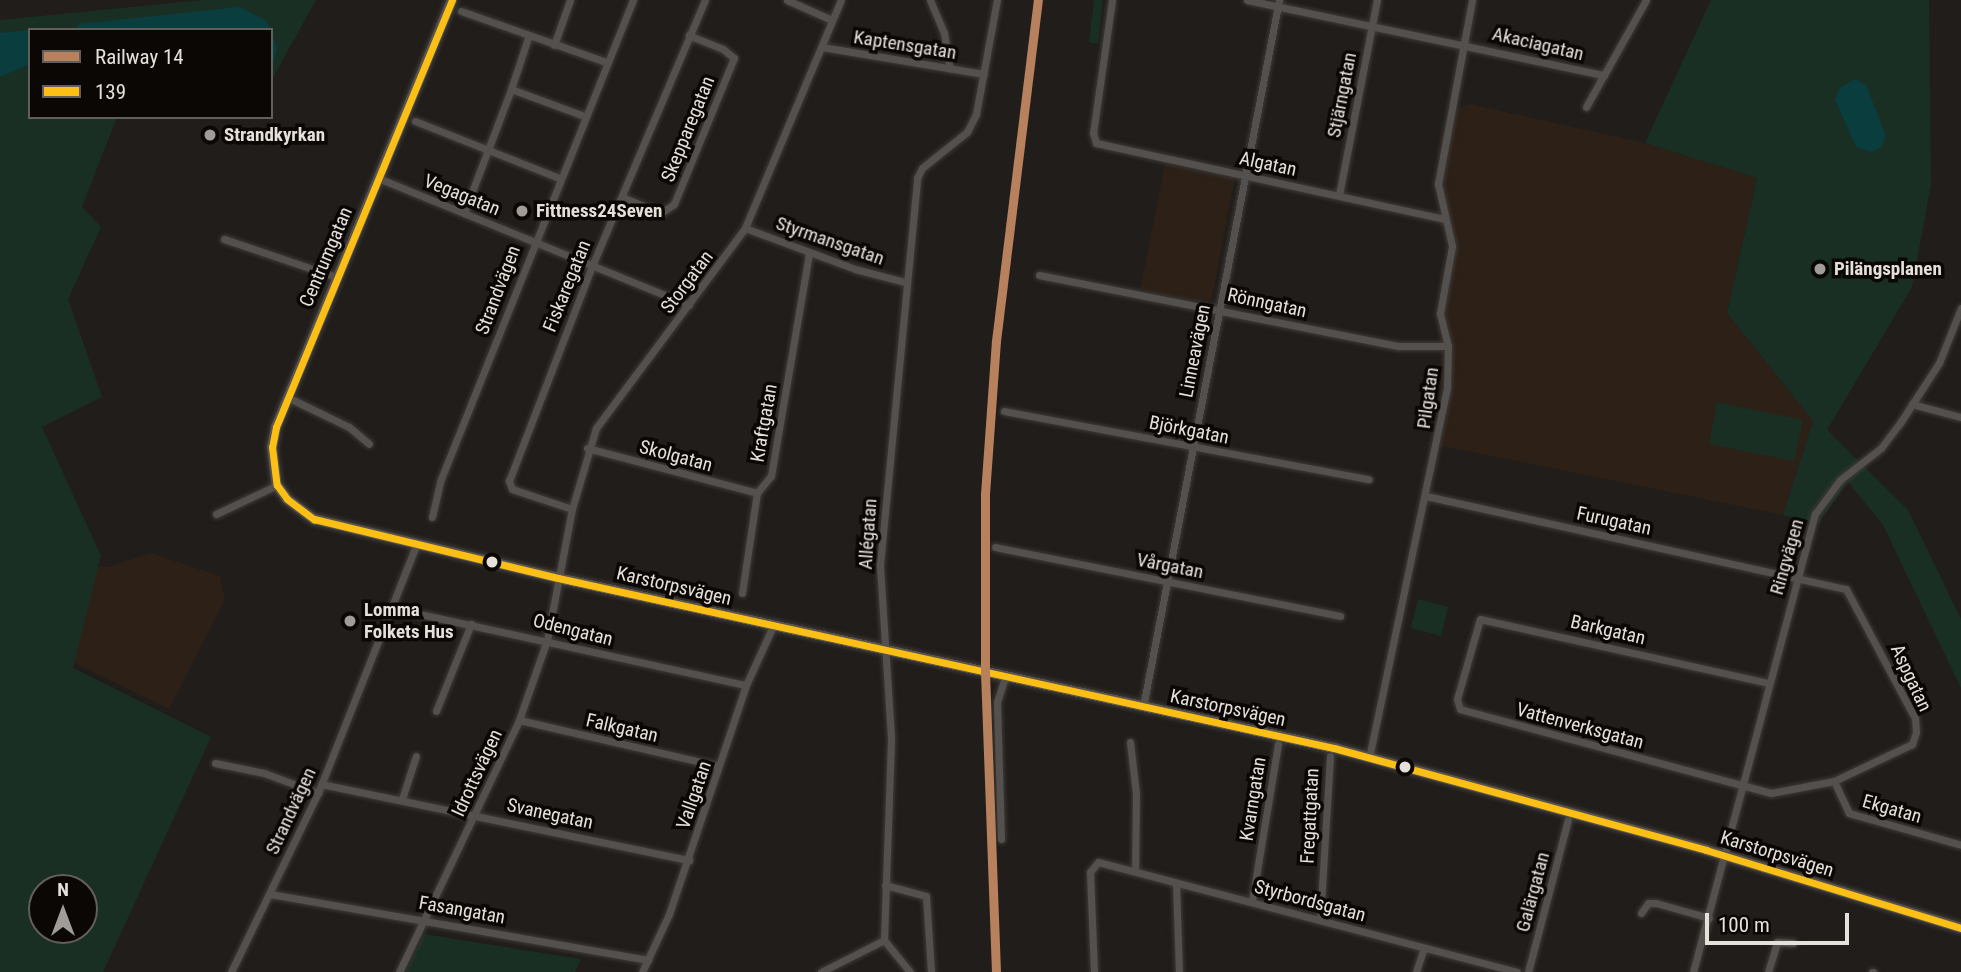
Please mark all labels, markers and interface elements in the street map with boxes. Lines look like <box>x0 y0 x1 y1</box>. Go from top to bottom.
street label: Akaciagatan <box>1490 22 1586 66</box>
street label: Kaptensgatan <box>852 26 958 64</box>
legend <box>28 28 273 119</box>
text: Railway 14 <box>95 45 184 69</box>
street label: Stjärngatan <box>1323 51 1361 139</box>
street label: Skepparegatan <box>656 73 720 185</box>
text: 139 <box>95 80 126 104</box>
place label: Strandkyrkan <box>224 124 325 146</box>
marker: Strandkyrkan <box>202 127 218 143</box>
street label: Algatan <box>1237 147 1299 181</box>
street label: Vegagatan <box>421 169 503 221</box>
place label: Fittness24Seven <box>536 200 662 222</box>
marker: Fittness24Seven <box>514 203 530 219</box>
street label: Centrumgatan <box>295 204 357 310</box>
street label: Styrmansgatan <box>773 212 887 270</box>
street label: Fiskaregatan <box>538 237 596 335</box>
street label: Strandvägen <box>471 242 525 338</box>
street label: Storgatan <box>656 246 718 318</box>
place label: Pilängsplanen <box>1834 258 1942 280</box>
marker: Pilängsplanen <box>1812 261 1828 277</box>
street label: Rönngatan <box>1225 283 1309 323</box>
street label: Linneavägen <box>1175 303 1215 399</box>
street label: Pilgatan <box>1412 366 1444 430</box>
street label: Kraftgatan <box>746 382 782 464</box>
street label: Björkgatan <box>1147 411 1231 449</box>
street label: Skolgatan <box>637 435 715 477</box>
street label: Allégatan <box>854 498 882 570</box>
street label: Furugatan <box>1575 502 1653 540</box>
street label: Ringvägen <box>1765 517 1809 597</box>
street label: Vårgatan <box>1135 548 1205 584</box>
unlabelled marker <box>485 555 499 569</box>
street label: Karstorpsvägen <box>614 562 734 610</box>
place label: Lomma Folkets Hus <box>364 599 454 643</box>
street label: Odengatan <box>531 609 615 651</box>
street label: Barkgatan <box>1568 610 1648 650</box>
marker: Lomma Folkets Hus <box>342 613 358 629</box>
street label: Aspgatan <box>1886 641 1936 715</box>
street label: Karstorpsvägen <box>1168 685 1288 731</box>
street label: Vattenverksgatan <box>1514 698 1646 754</box>
street label: Falkgatan <box>584 709 660 747</box>
street label: Idrottsvägen <box>447 726 507 820</box>
street label: Kvarngatan <box>1235 756 1271 842</box>
street label: Vallgatan <box>672 758 716 832</box>
unlabelled marker <box>1398 760 1412 774</box>
street label: Strandvägen <box>261 764 321 858</box>
street label: Fregattgatan <box>1296 768 1324 864</box>
street label: Ekgatan <box>1860 790 1924 828</box>
street label: Svanegatan <box>505 794 595 834</box>
street label: Karstorpsvägen <box>1718 826 1836 882</box>
street label: Galärgatan <box>1511 850 1555 934</box>
north arrow <box>28 874 98 944</box>
street label: Styrbordsgatan <box>1252 875 1368 927</box>
text: N <box>57 878 69 901</box>
street label: Fasangatan <box>417 891 507 929</box>
scale bar <box>1709 898 1853 942</box>
text: 100 m <box>1718 913 1770 937</box>

